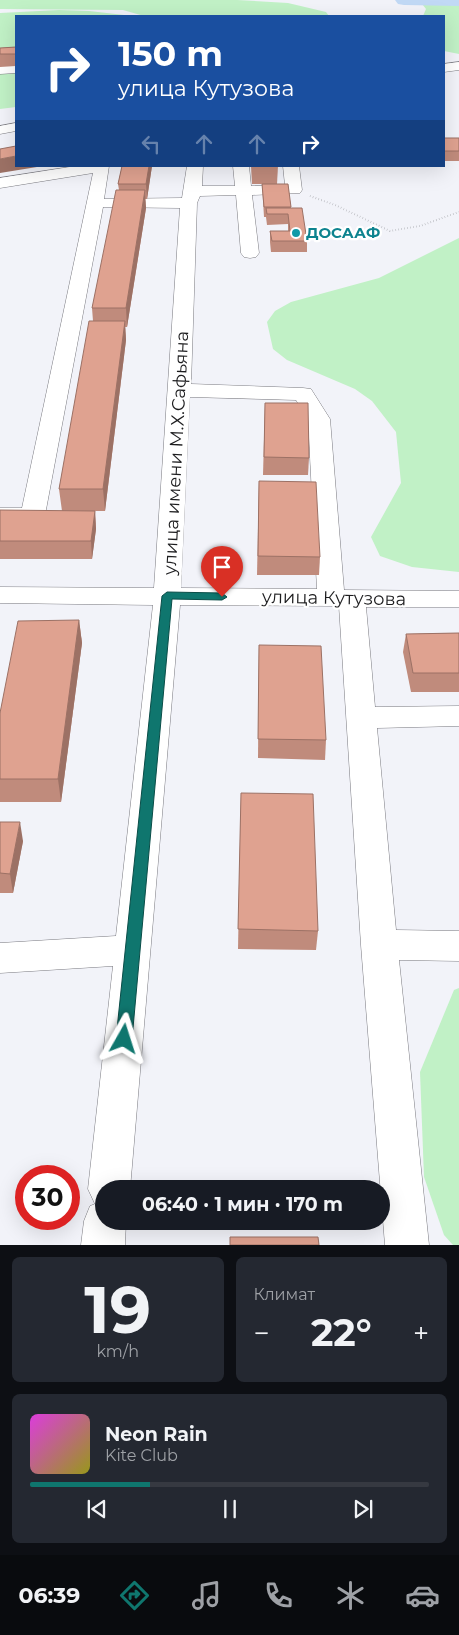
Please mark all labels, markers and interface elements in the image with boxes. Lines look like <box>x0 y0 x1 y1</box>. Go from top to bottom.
text: 150 m <box>118 32 223 75</box>
icon: right <box>35 35 100 100</box>
text: улица Кутузова <box>118 75 294 102</box>
icon: left <box>137 130 165 158</box>
icon: ahead <box>190 130 218 158</box>
icon: ahead <box>243 130 271 158</box>
icon: right <box>296 130 324 158</box>
place label: ДОСААФ <box>306 223 380 242</box>
marker: ДОСААФ <box>290 227 302 239</box>
street label: улица имени М.Х.Сафьяна <box>159 330 193 577</box>
pin <box>201 546 243 597</box>
icon: arrive <box>208 553 236 581</box>
street label: улица Кутузова <box>261 586 406 610</box>
position arrow <box>97 1012 149 1064</box>
speed limit sign: 30 <box>15 1165 80 1230</box>
text: 06:40 · 1 мин · 170 m <box>142 1193 343 1216</box>
text: 19 <box>84 1270 151 1349</box>
text: Климат <box>254 1285 315 1304</box>
text: 22° <box>311 1309 372 1356</box>
text: − <box>254 1316 270 1350</box>
text: + <box>413 1316 429 1350</box>
text: km/h <box>96 1342 139 1361</box>
text: Neon Rain <box>105 1423 208 1446</box>
text: Kite Club <box>105 1446 178 1465</box>
icon: previous <box>83 1495 111 1523</box>
icon: pause <box>216 1495 244 1523</box>
icon: next <box>349 1495 377 1523</box>
icon: directions <box>117 1578 152 1613</box>
icon: music <box>189 1578 224 1613</box>
icon: phone <box>261 1578 296 1613</box>
icon: climate <box>333 1578 368 1613</box>
icon: car <box>405 1578 440 1613</box>
text: 06:39 <box>19 1582 80 1609</box>

